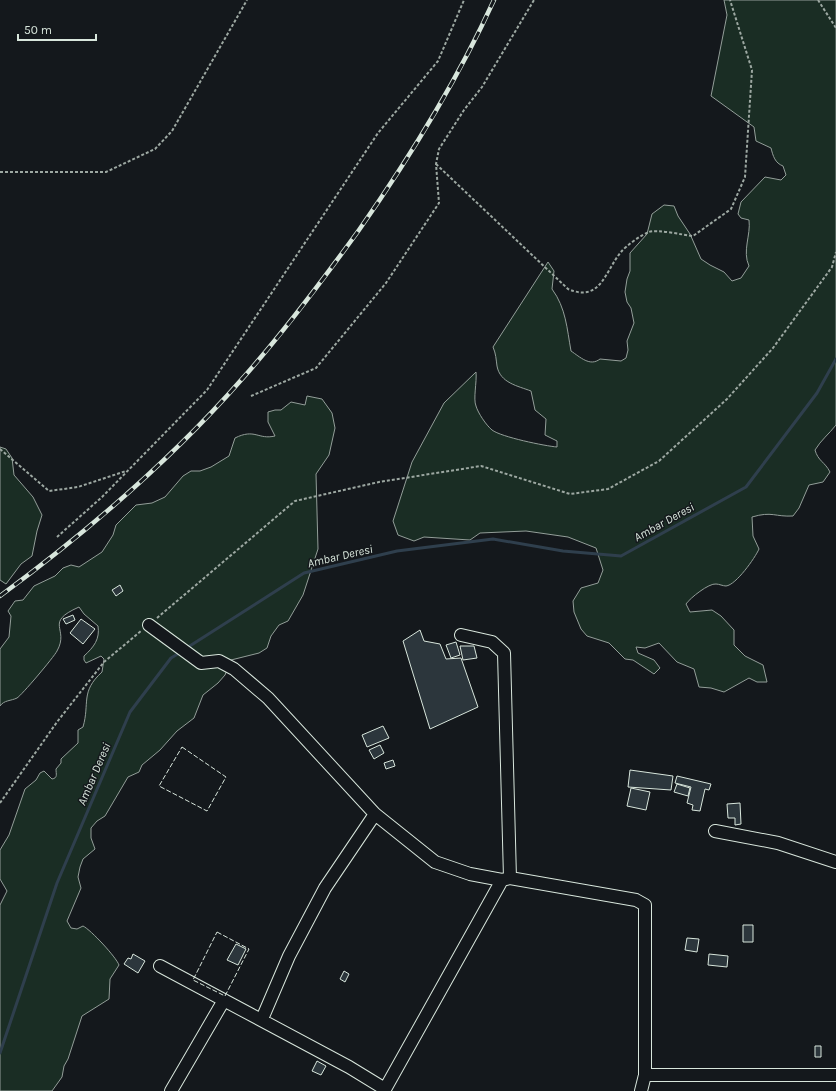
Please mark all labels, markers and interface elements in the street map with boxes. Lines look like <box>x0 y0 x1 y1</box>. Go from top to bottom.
scale bar <box>18 16 96 42</box>
text: 50 m <box>24 23 52 37</box>
water label: Ambar Deresi <box>631 500 697 544</box>
water label: Ambar Deresi <box>306 542 374 570</box>
water label: Ambar Deresi <box>75 741 113 807</box>

